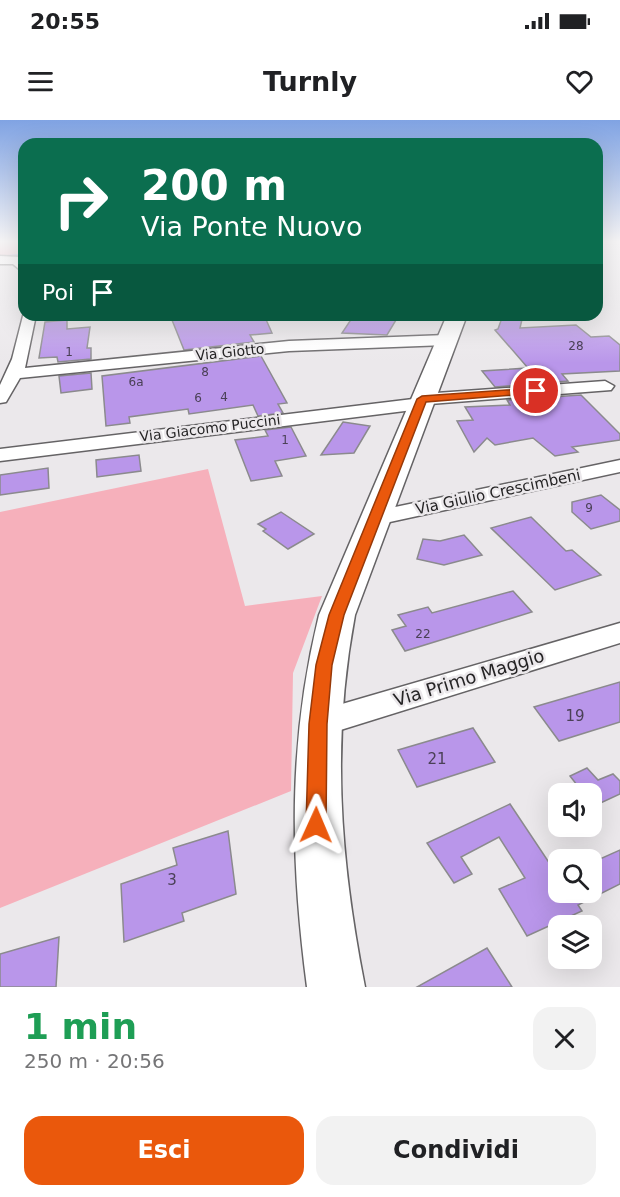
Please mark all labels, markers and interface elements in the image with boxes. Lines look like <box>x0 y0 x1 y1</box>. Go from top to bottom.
text: 20:55 <box>30 9 100 34</box>
icon: menu <box>24 65 57 98</box>
icon: heart <box>563 65 596 98</box>
text: Turnly <box>263 66 357 97</box>
text: 200 m <box>141 161 287 210</box>
icon: right <box>42 162 120 240</box>
text: Via Ponte Nuovo <box>141 211 363 242</box>
icon: arrive <box>86 276 119 309</box>
text: Poi <box>42 280 74 305</box>
house number: 28 <box>568 339 584 353</box>
street label: Via Giotto <box>195 340 265 364</box>
house number: 1 <box>65 345 73 359</box>
house number: 8 <box>201 365 209 379</box>
pin <box>510 365 561 416</box>
icon: arrive <box>519 374 552 407</box>
house number: 6a <box>129 375 144 389</box>
house number: 4 <box>220 390 228 404</box>
house number: 6 <box>194 391 202 405</box>
street label: Via Giacomo Puccini <box>139 411 281 445</box>
house number: 1 <box>281 433 289 447</box>
street label: Via Giulio Crescimbeni <box>414 466 582 518</box>
house number: 9 <box>585 501 593 515</box>
house number: 22 <box>415 627 431 641</box>
street label: Via Primo Maggio <box>391 645 547 710</box>
house number: 19 <box>565 707 585 725</box>
house number: 21 <box>427 750 447 768</box>
map controls <box>548 783 602 969</box>
button: sound <box>548 783 602 837</box>
position arrow <box>284 793 348 857</box>
button: search <box>548 849 602 903</box>
house number: 3 <box>167 871 177 889</box>
button: layers <box>548 915 602 969</box>
text: 1 min <box>24 1006 137 1047</box>
button: close <box>533 1007 596 1070</box>
text: 250 m · 20:56 <box>24 1049 165 1073</box>
button: Esci <box>24 1116 304 1185</box>
button: Condividi <box>316 1116 596 1185</box>

